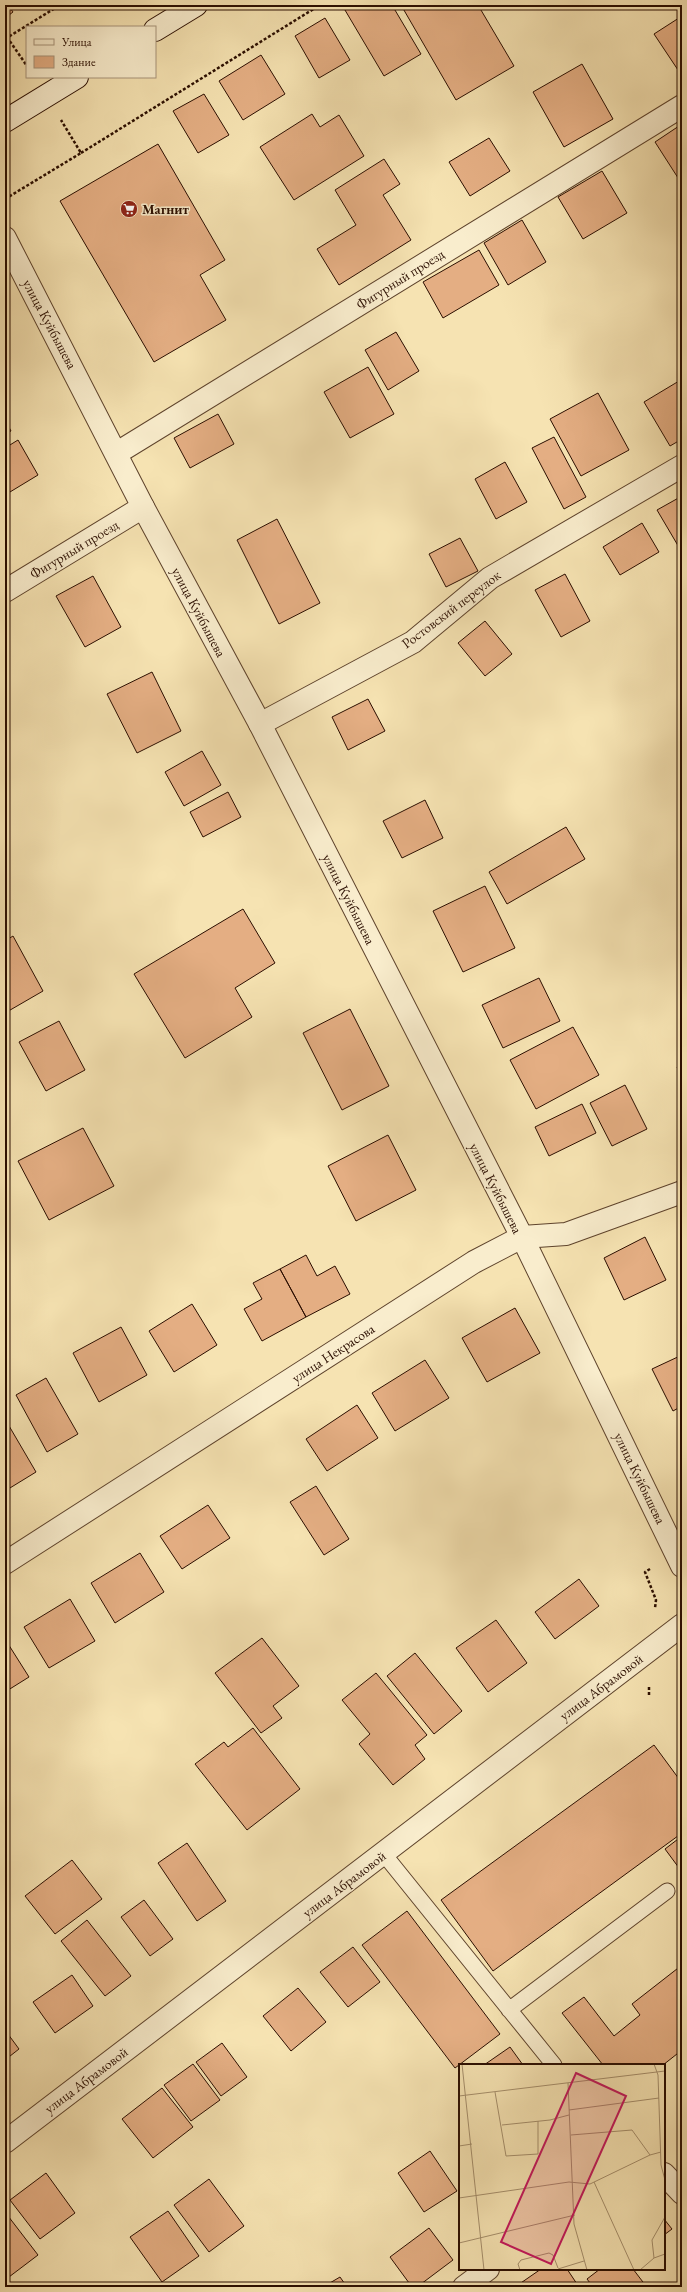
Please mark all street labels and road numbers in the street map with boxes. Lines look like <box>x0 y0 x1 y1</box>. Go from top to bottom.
street label: Фигурный проезд <box>353 244 448 313</box>
street label: улица Куйбышева <box>19 276 82 373</box>
street label: Фигурный проезд <box>26 515 122 583</box>
street label: улица Куйбышева <box>168 564 231 661</box>
street label: Ростовский переулок <box>398 566 504 652</box>
street label: улица Куйбышева <box>318 851 380 948</box>
street label: улица Куйбышева <box>465 1140 527 1237</box>
street label: улица Некрасова <box>288 1319 378 1387</box>
street label: улица Куйбышева <box>610 1429 670 1527</box>
street label: улица Абрамовой <box>556 1649 647 1724</box>
street label: улица Абрамовой <box>299 1846 390 1921</box>
street label: улица Абрамовой <box>41 2042 132 2117</box>

